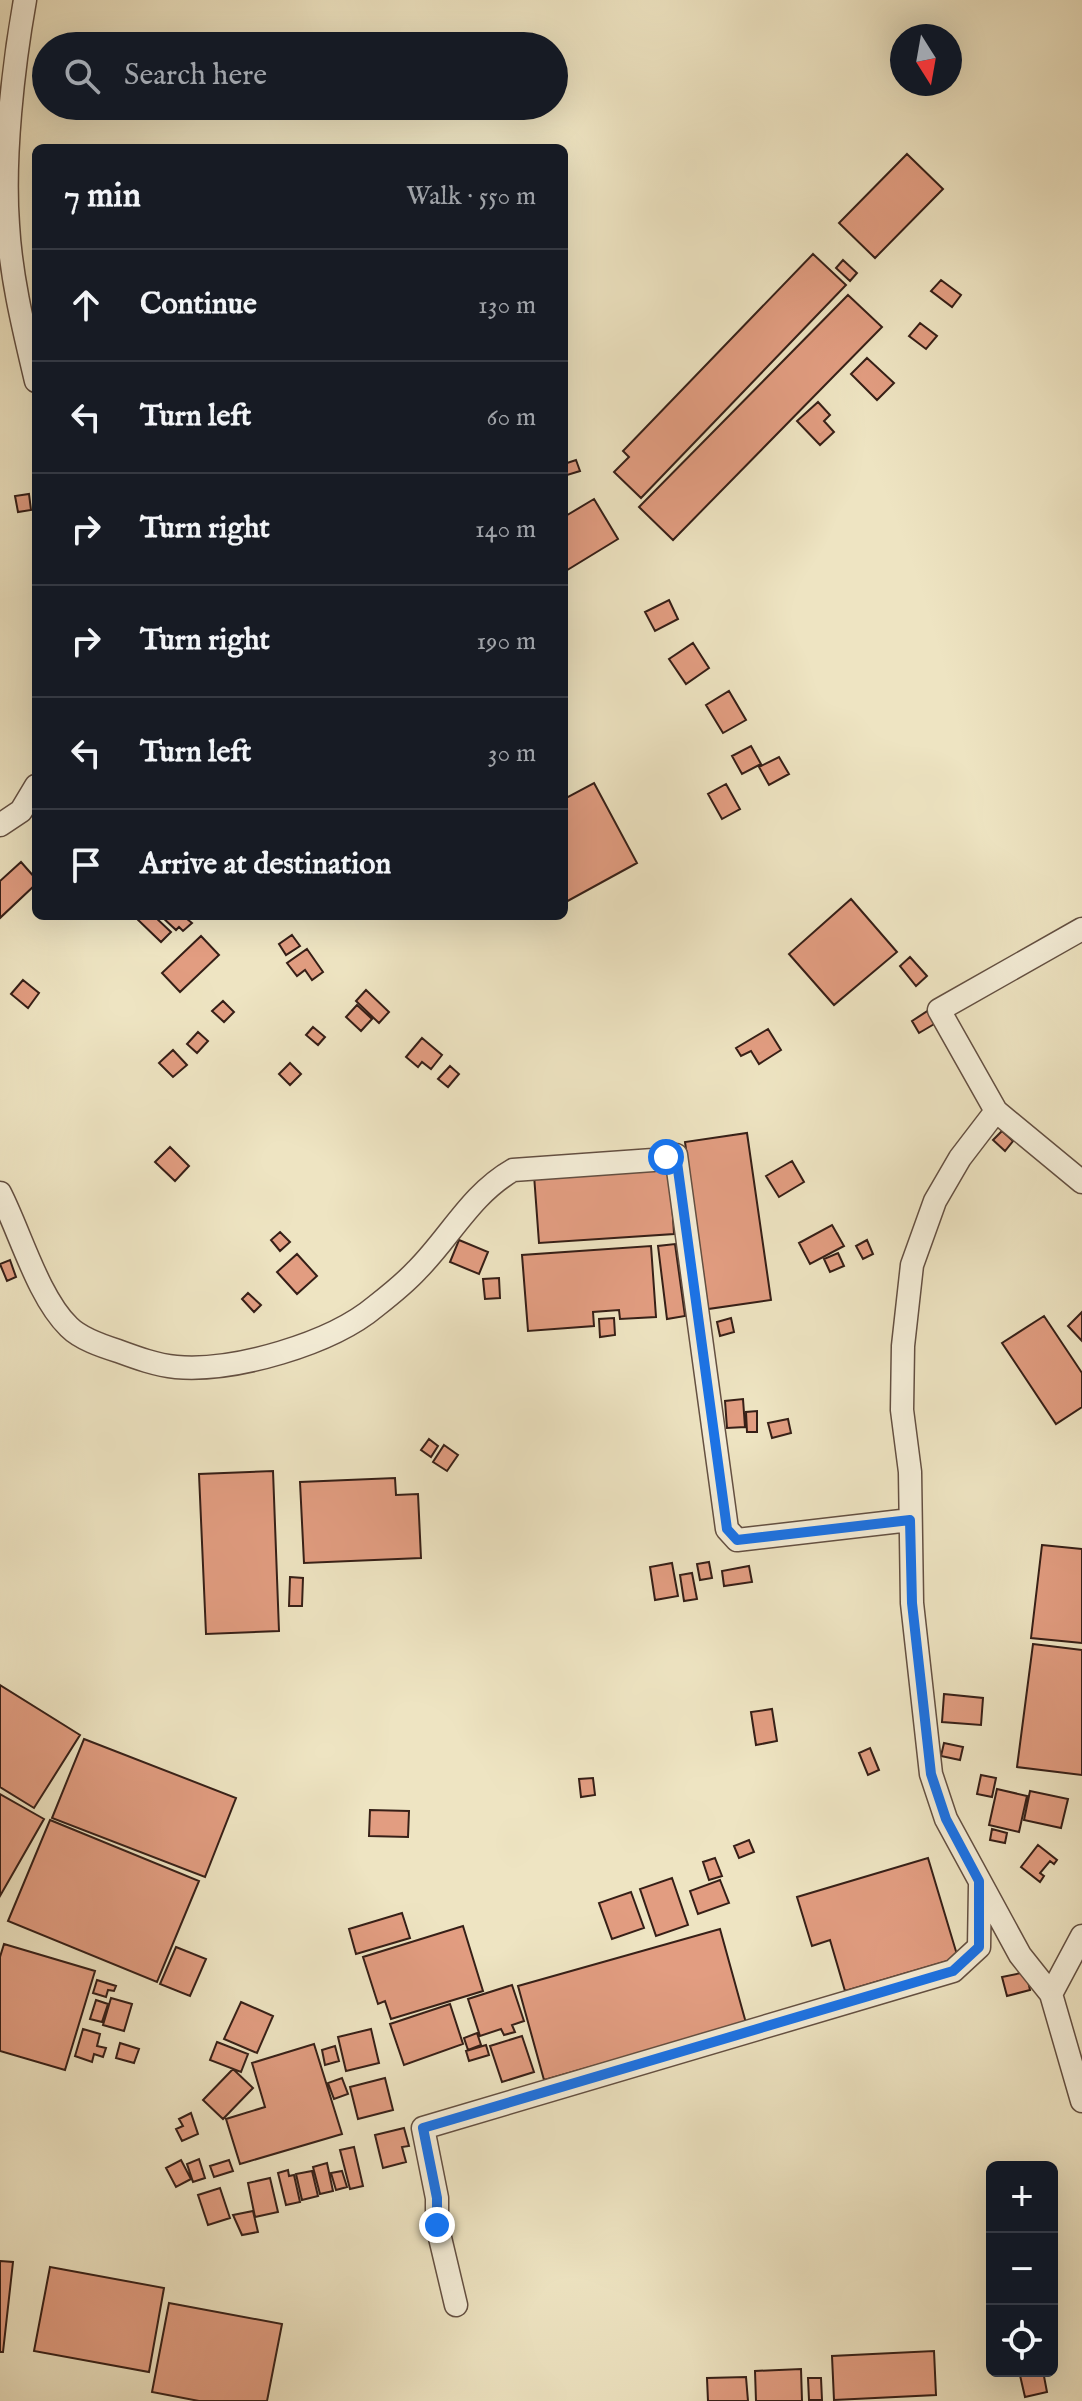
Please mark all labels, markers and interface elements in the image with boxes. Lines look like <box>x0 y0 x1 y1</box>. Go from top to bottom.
north arrow <box>890 24 962 96</box>
search box <box>32 32 568 120</box>
icon: search <box>60 54 104 98</box>
text: Search here <box>124 57 267 95</box>
text: 7 min <box>64 175 141 218</box>
text: Walk · 550 m <box>406 180 536 213</box>
icon: ahead <box>64 283 108 327</box>
text: Continue <box>140 286 257 324</box>
text: 130 m <box>478 289 536 322</box>
icon: left <box>64 395 108 439</box>
text: Turn left <box>140 398 251 436</box>
text: 60 m <box>487 401 536 434</box>
icon: right <box>64 507 108 551</box>
text: Turn right <box>140 510 270 548</box>
text: 140 m <box>475 513 536 546</box>
icon: right <box>64 619 108 663</box>
text: Turn right <box>140 622 270 660</box>
text: 190 m <box>476 625 536 658</box>
icon: left <box>64 731 108 775</box>
text: Turn left <box>140 734 251 772</box>
text: 30 m <box>488 737 536 770</box>
icon: arrive <box>64 843 108 887</box>
text: Arrive at destination <box>140 846 391 884</box>
route start <box>648 1139 684 1175</box>
map controls <box>986 2161 1058 2377</box>
button: + <box>986 2161 1058 2233</box>
route end <box>419 2207 455 2243</box>
button: − <box>986 2233 1058 2305</box>
button: locate <box>986 2305 1058 2377</box>

